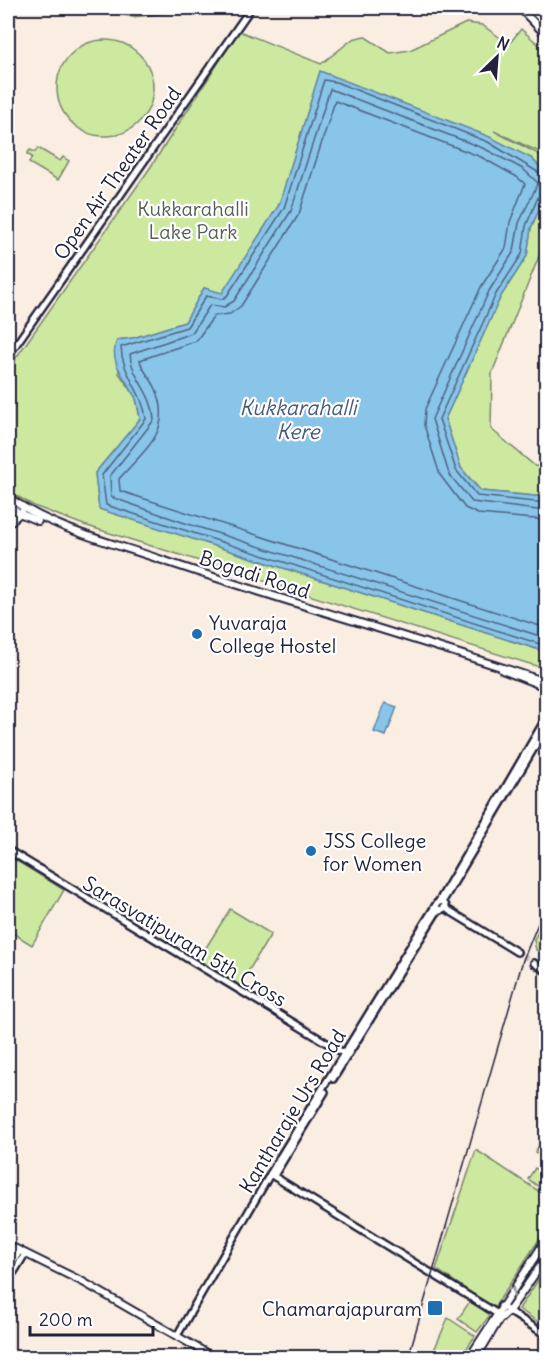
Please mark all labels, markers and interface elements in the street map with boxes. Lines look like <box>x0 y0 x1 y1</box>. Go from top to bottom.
north arrow <box>467 27 527 87</box>
text: N <box>494 32 513 55</box>
street label: Open Air Theater Road <box>48 81 186 264</box>
park label: Kukkarahalli Lake Park <box>137 196 249 244</box>
water label: Kukkarahalli Kere <box>240 394 359 445</box>
street label: Bogadi Road <box>197 544 314 604</box>
place label: Yuvaraja College Hostel <box>209 610 336 658</box>
marker: Yuvaraja College Hostel <box>190 627 204 641</box>
place label: JSS College for Women <box>323 828 426 876</box>
marker: JSS College for Women <box>304 844 318 858</box>
street label: Sarasvatipuram 5th Cross <box>79 870 291 1012</box>
street label: Kantharaje Urs Road <box>233 1024 351 1197</box>
one-way arrow <box>504 1286 515 1297</box>
place label: Chamarajapuram <box>262 1296 422 1321</box>
scale bar <box>30 1299 153 1337</box>
marker: Chamarajapuram <box>426 1299 444 1317</box>
text: 200 m <box>39 1308 93 1331</box>

